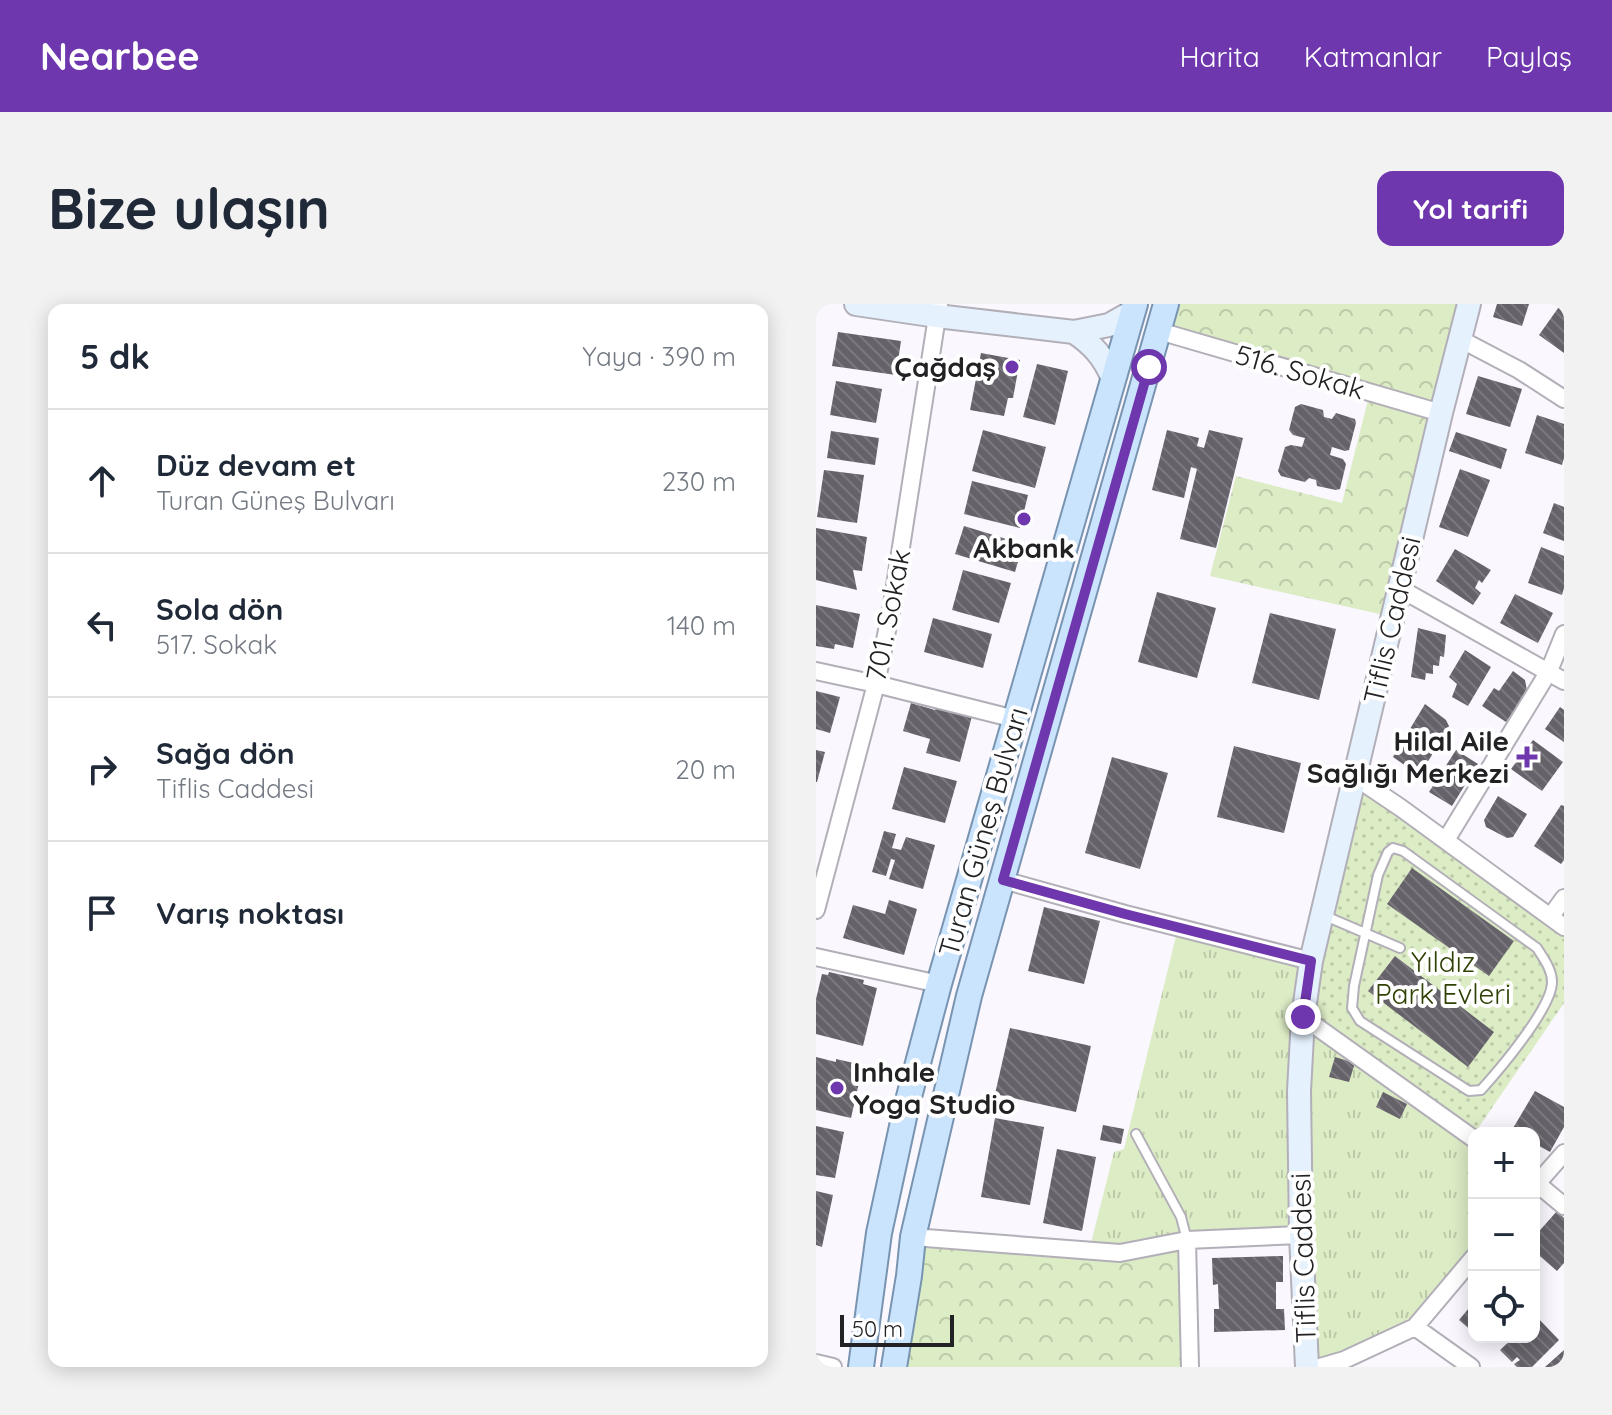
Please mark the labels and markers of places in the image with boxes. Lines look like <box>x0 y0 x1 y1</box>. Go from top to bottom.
place label: Çağdaş <box>894 349 996 384</box>
marker: Çağdaş <box>1003 358 1021 376</box>
marker: Akbank <box>1015 510 1033 528</box>
place label: Akbank <box>973 530 1075 565</box>
place label: Hilal Aile Sağlığı Merkezi <box>1307 723 1509 790</box>
marker: Hilal Aile Sağlığı Merkezi <box>1516 746 1538 768</box>
place label: Inhale Yoga Studio <box>853 1054 1015 1121</box>
marker: Inhale Yoga Studio <box>828 1079 846 1097</box>

